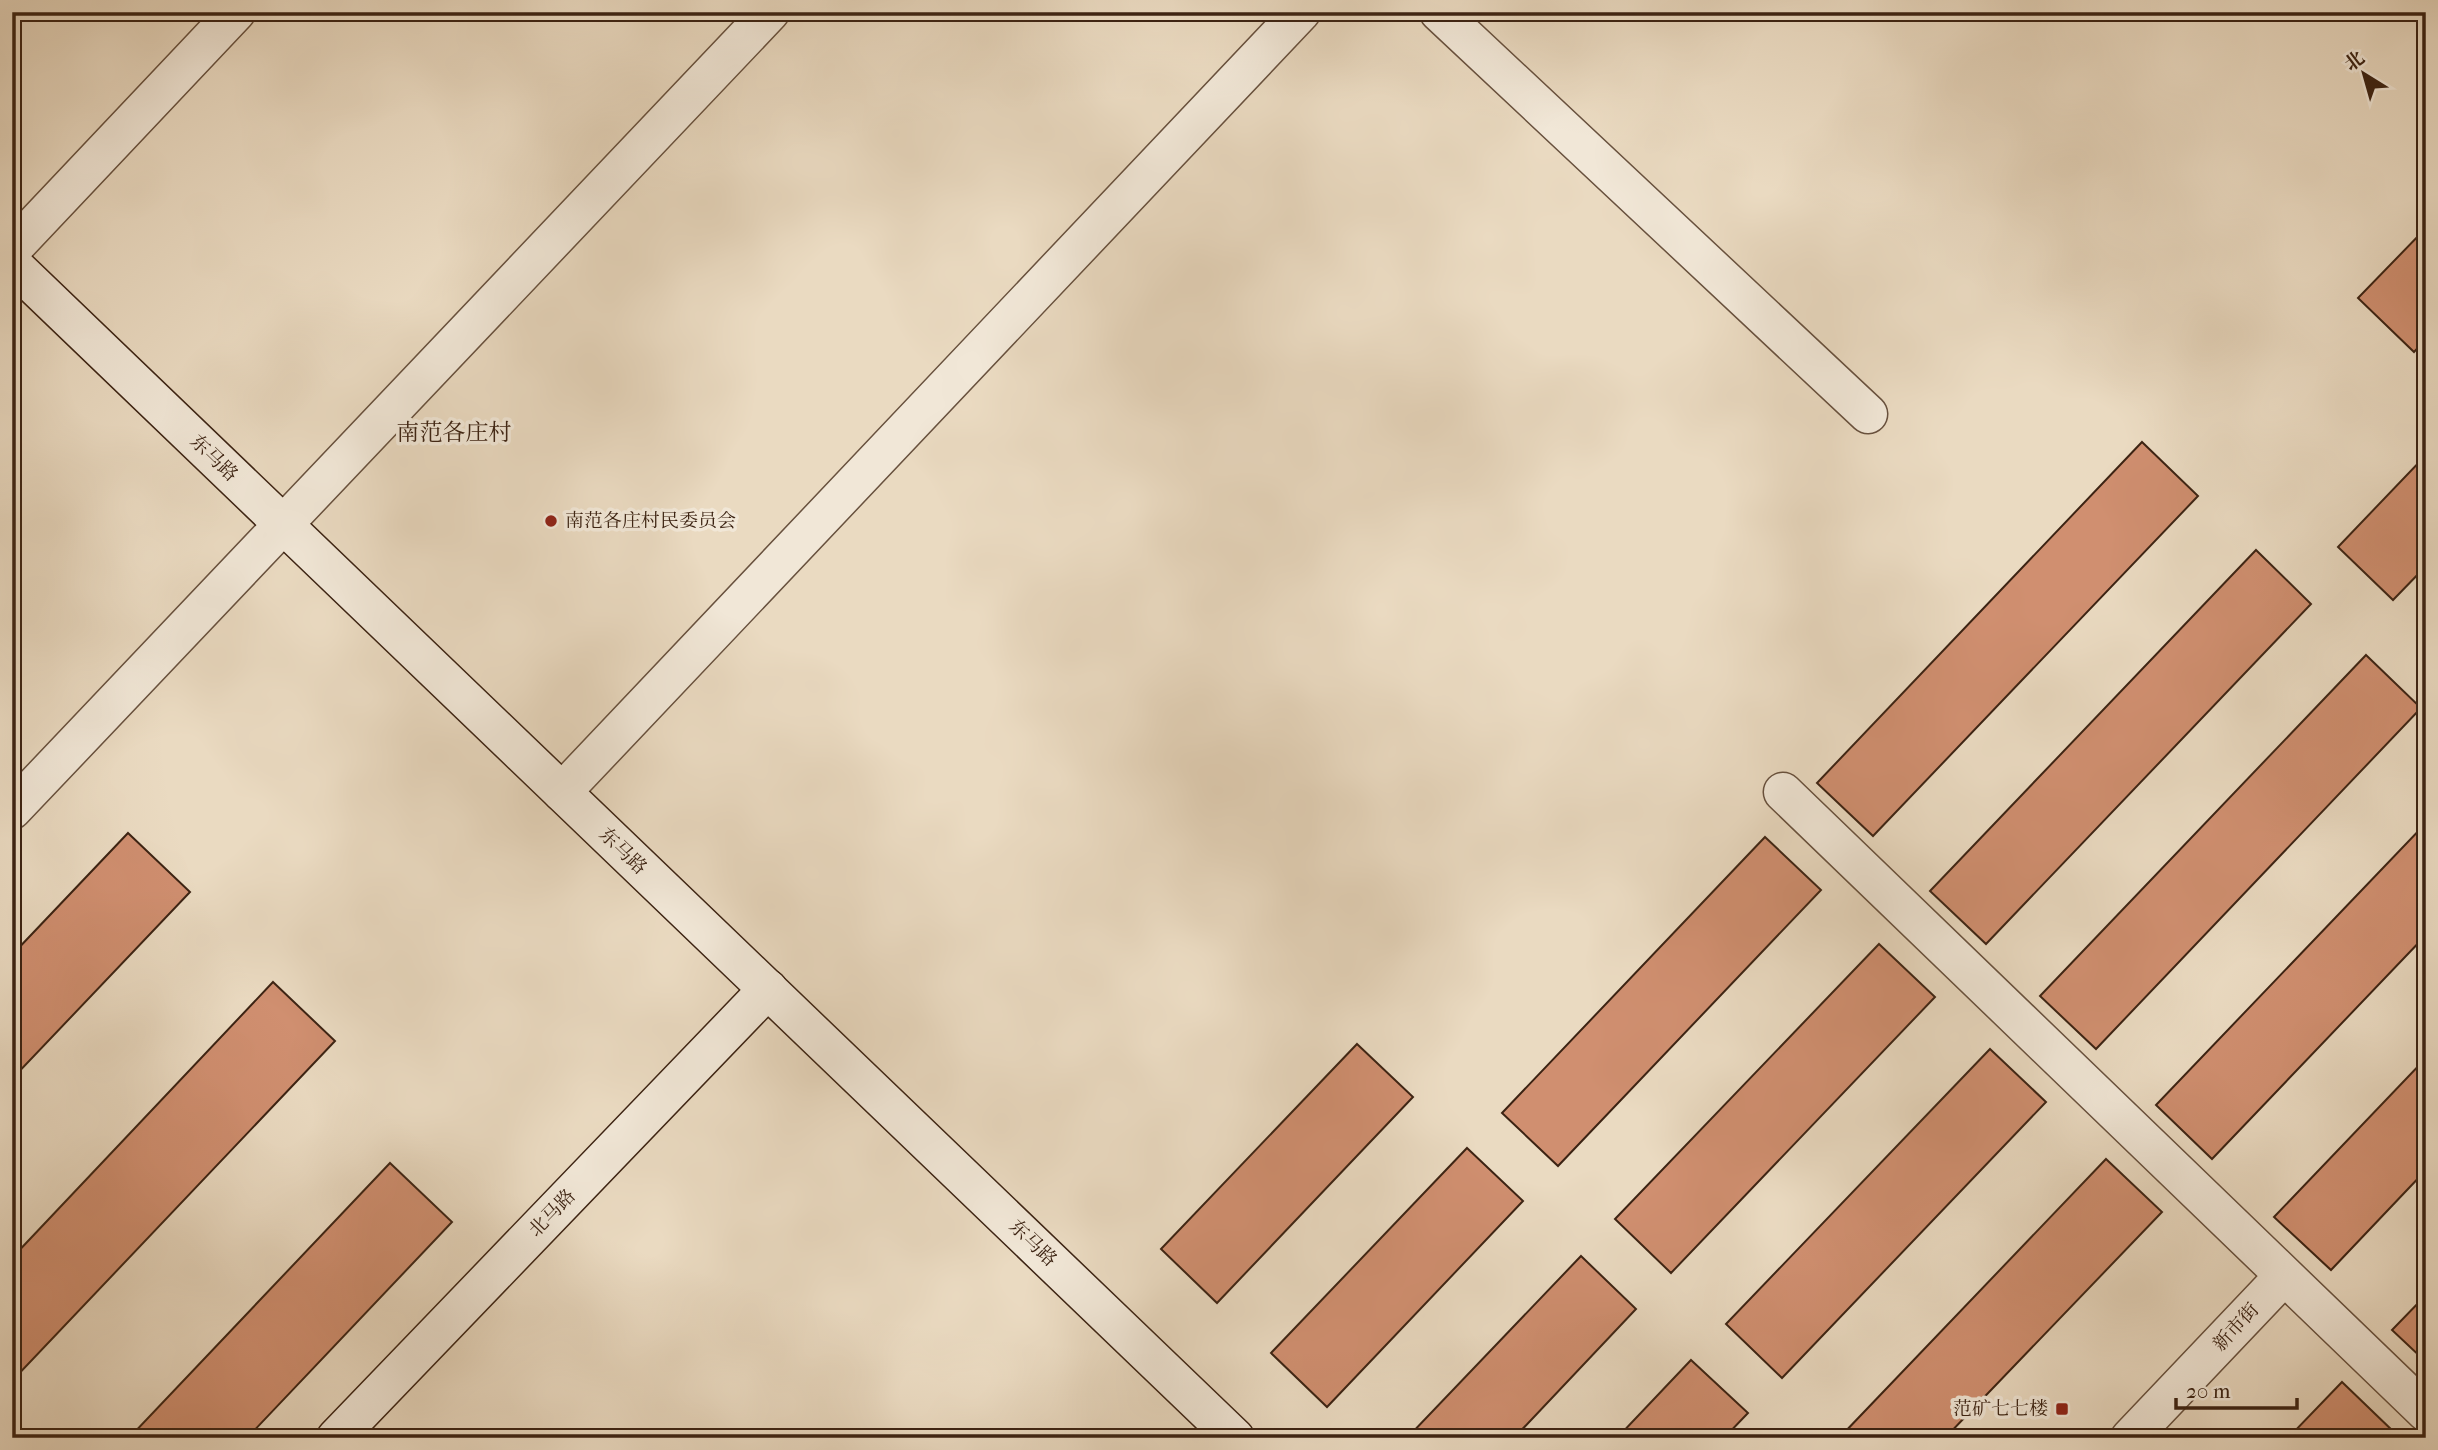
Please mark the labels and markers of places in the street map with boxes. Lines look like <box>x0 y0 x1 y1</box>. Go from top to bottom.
place label: 南范各庄村民委员会 <box>565 510 736 532</box>
marker: 南范各庄村民委员会 <box>543 513 559 529</box>
place label: 范矿七七楼 <box>1953 1398 2048 1420</box>
marker: 范矿七七楼 <box>2054 1401 2070 1417</box>

